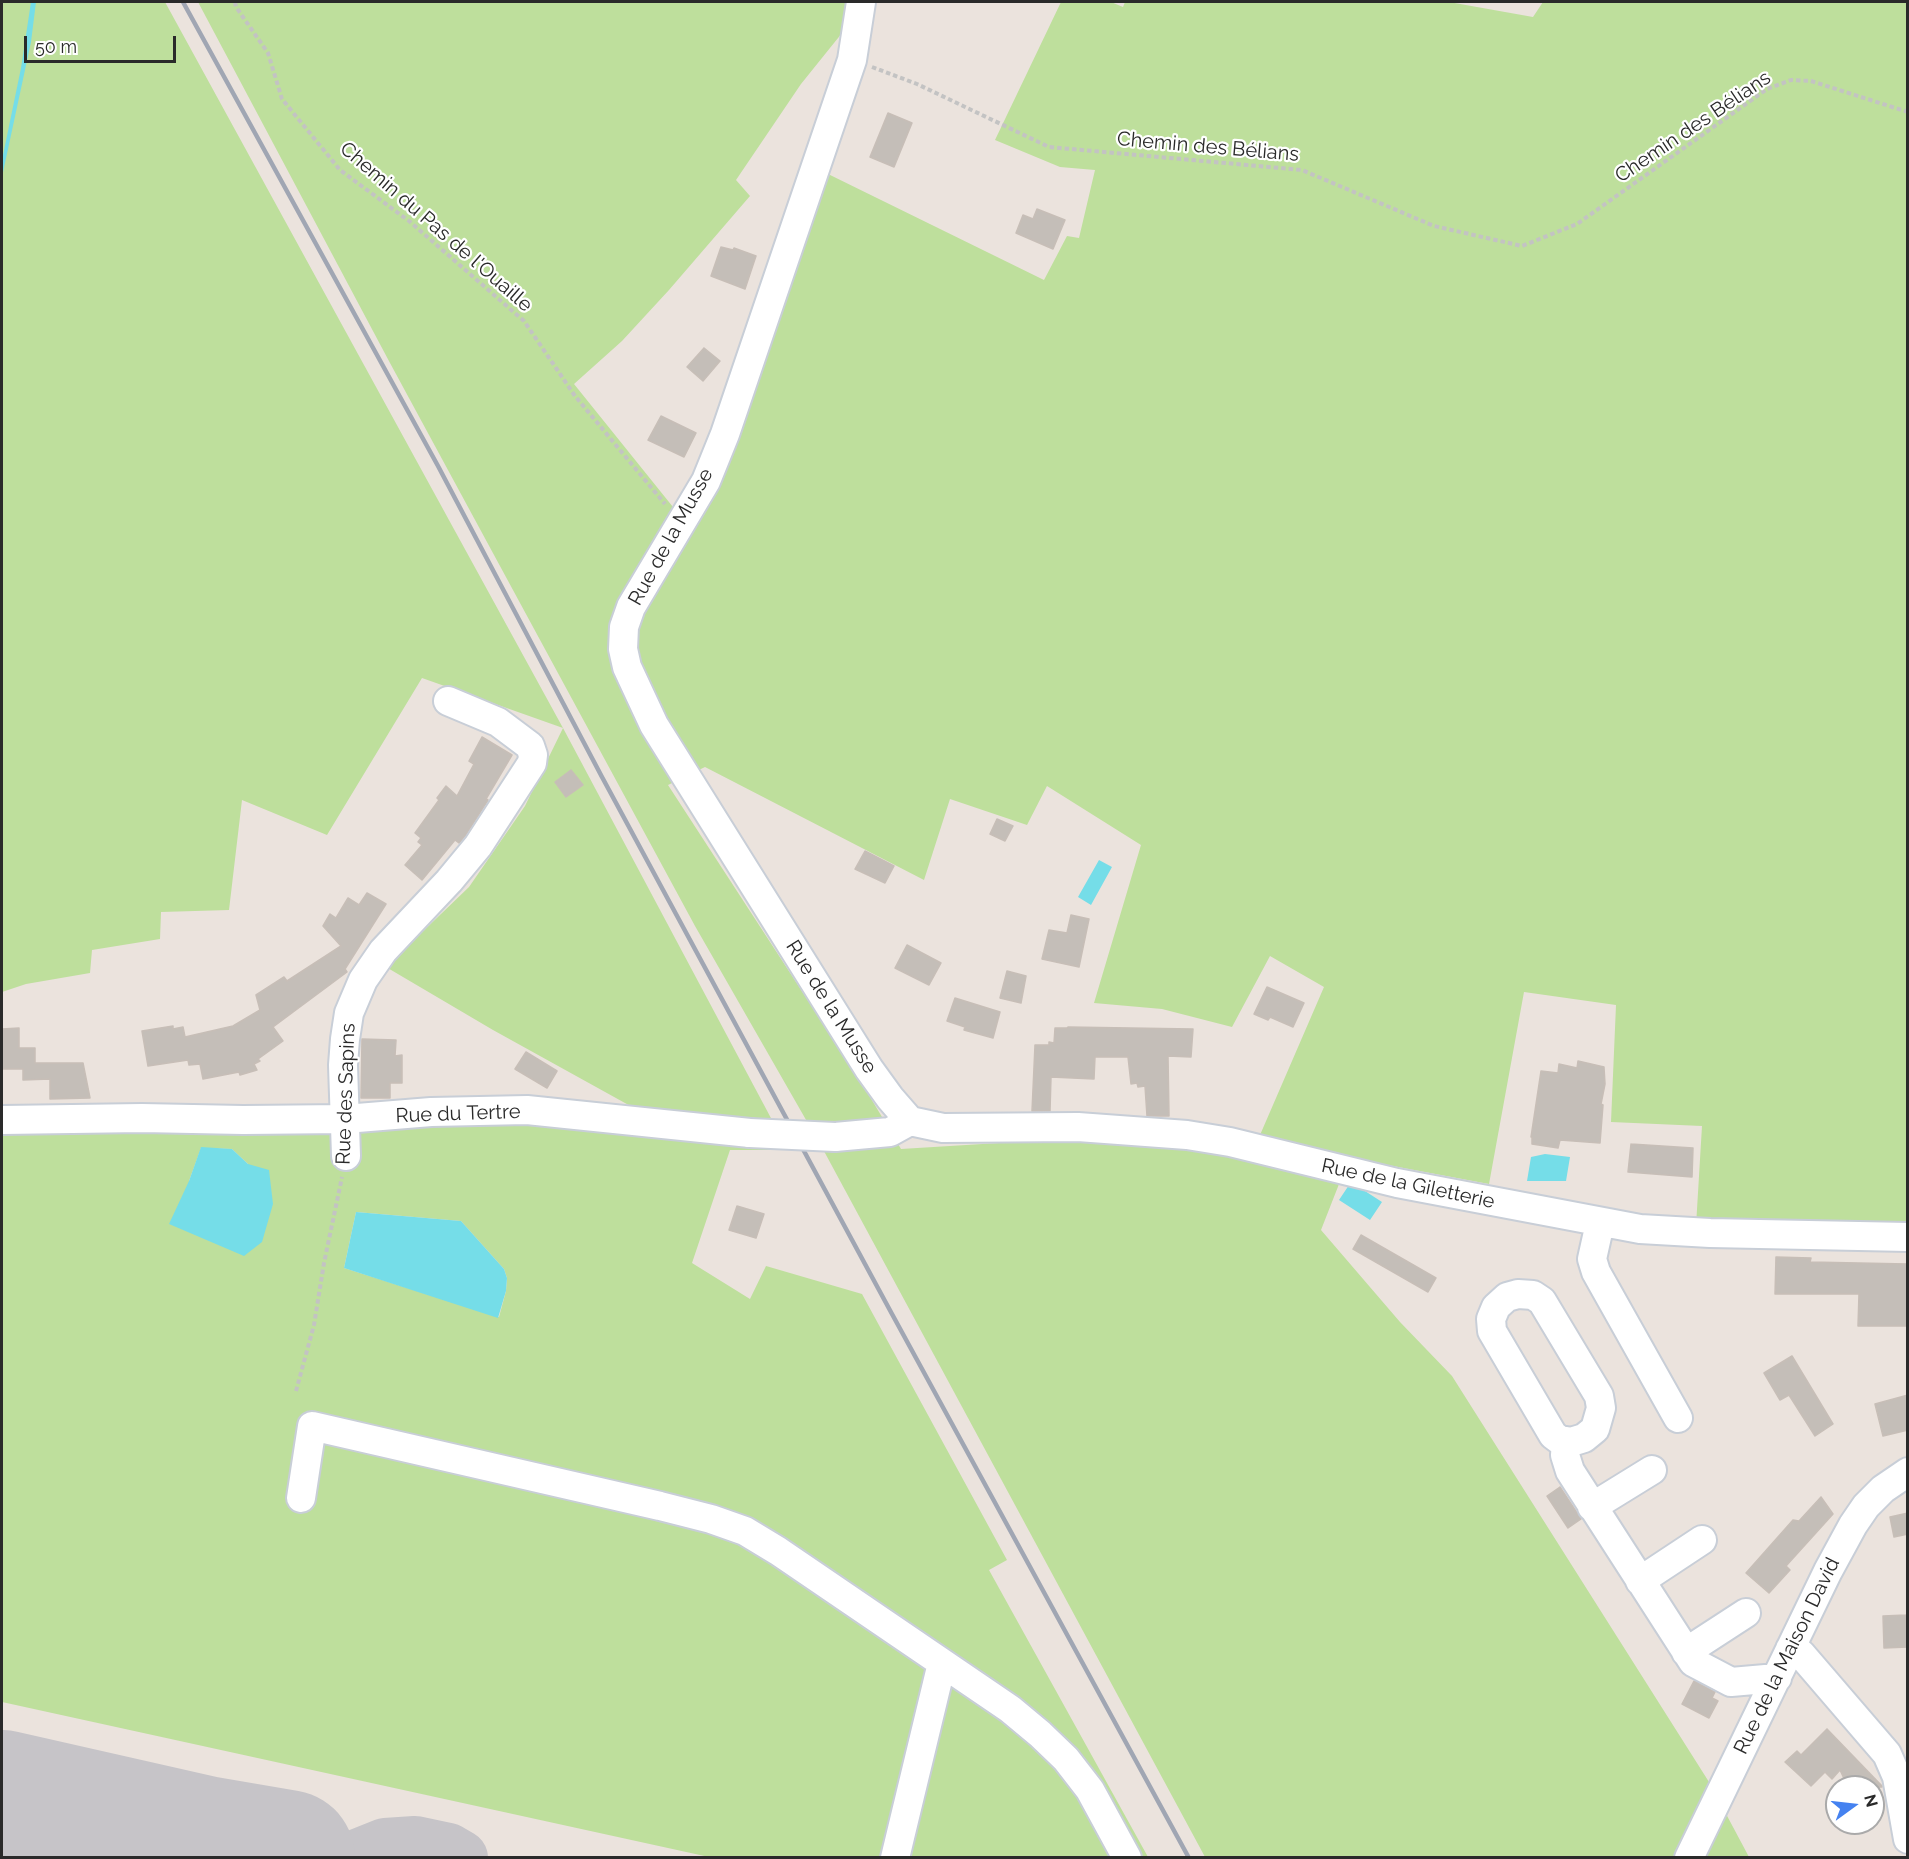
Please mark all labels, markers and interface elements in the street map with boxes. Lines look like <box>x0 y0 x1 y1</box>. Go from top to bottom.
scale bar <box>27 24 178 62</box>
text: 50 m <box>35 36 77 57</box>
street label: Chemin des Bélians <box>1611 66 1775 188</box>
street label: Chemin des Bélians <box>1116 127 1300 167</box>
street label: Chemin du Pas de l'Ouaille <box>335 137 537 317</box>
street label: Rue de la Musse <box>623 464 719 610</box>
street label: Rue de la Musse <box>780 936 882 1078</box>
street label: Rue des Sapins <box>332 1023 360 1165</box>
street label: Rue du Tertre <box>395 1100 521 1128</box>
street label: Rue de la Giletterie <box>1319 1154 1497 1214</box>
street label: Rue de la Maison David <box>1729 1554 1845 1758</box>
north arrow <box>1825 1775 1885 1835</box>
text: N <box>1860 1792 1882 1809</box>

